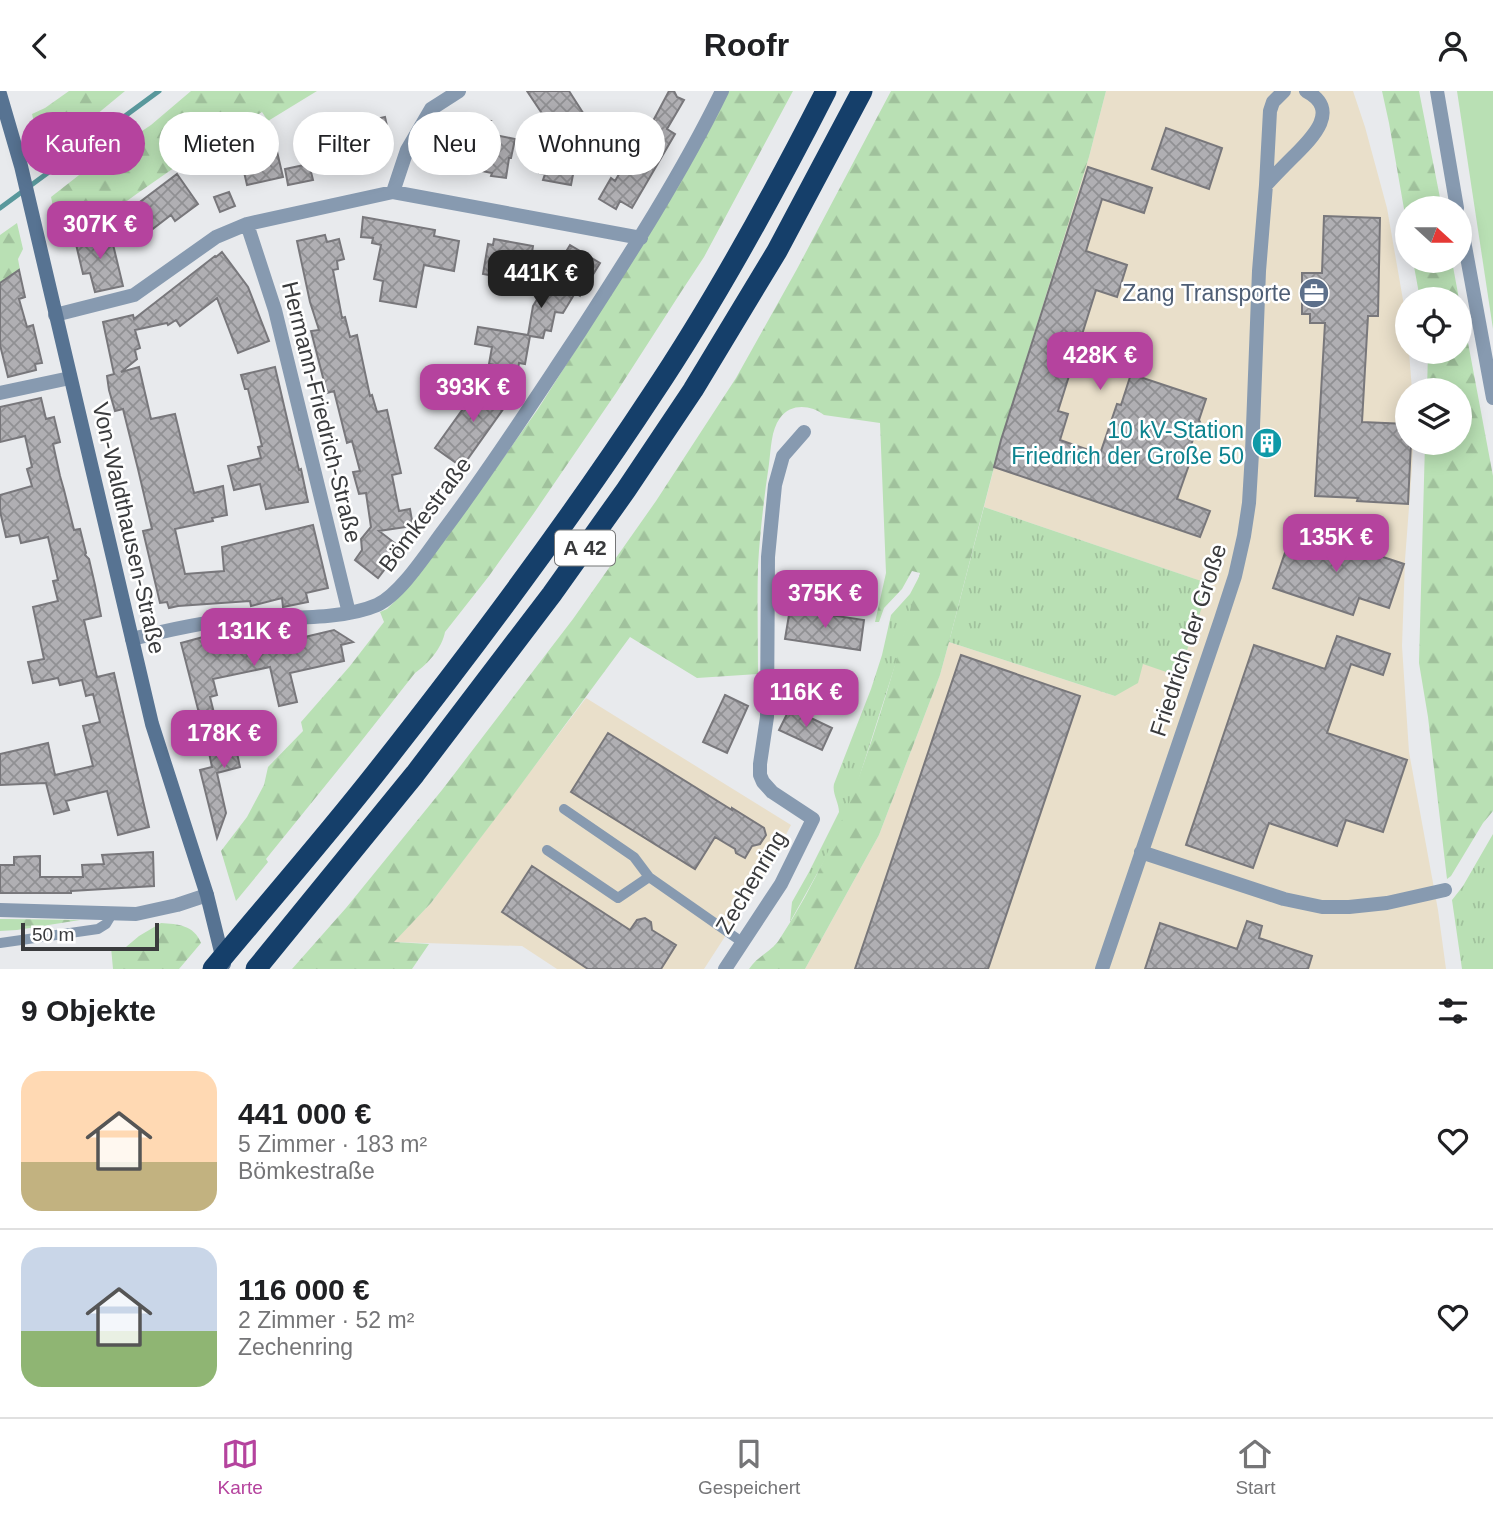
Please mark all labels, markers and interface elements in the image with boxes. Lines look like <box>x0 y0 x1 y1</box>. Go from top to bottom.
icon: back <box>21 27 59 65</box>
text: Roofr <box>704 27 789 63</box>
icon: person <box>1434 27 1472 65</box>
chip: Kaufen <box>21 112 145 175</box>
chip: Mieten <box>159 112 279 175</box>
chip: Filter <box>293 112 394 175</box>
chip: Neu <box>408 112 501 175</box>
chip: Wohnung <box>515 112 665 175</box>
north arrow <box>1395 196 1472 273</box>
map controls <box>1395 196 1472 455</box>
pin: 307K € <box>43 201 157 261</box>
text: 307K € <box>63 211 137 237</box>
pin: 441K € <box>484 251 598 310</box>
text: 441K € <box>504 260 578 286</box>
office icon: Zang Transporte <box>1297 276 1331 310</box>
street label: Hermann-Friedrich-Straße <box>277 279 367 545</box>
place label: Zang Transporte <box>1122 280 1291 306</box>
button: locate <box>1395 287 1472 364</box>
pin: 428K € <box>1043 333 1157 392</box>
text: 428K € <box>1063 342 1137 368</box>
pin: 393K € <box>416 365 530 424</box>
text: 393K € <box>436 374 510 400</box>
button: layers <box>1395 378 1472 455</box>
street label: Von-Waldthausen-Straße <box>87 400 171 656</box>
place label: 10 kV-Station Friedrich der Große 50 <box>1011 417 1244 469</box>
building icon: 10 kV-Station Friedrich der Große 50 <box>1250 426 1284 460</box>
street label: Bömkestraße <box>373 452 477 576</box>
pin: 135K € <box>1279 515 1393 574</box>
text: 135K € <box>1299 524 1373 550</box>
road number: A 42 <box>555 531 615 566</box>
street label: Friedrich der Große <box>1145 541 1231 739</box>
pin: 375K € <box>768 571 882 630</box>
text: 375K € <box>788 580 862 606</box>
pin: 131K € <box>197 609 311 668</box>
text: 131K € <box>217 618 291 644</box>
pin: 116K € <box>749 669 863 729</box>
text: 116K € <box>770 679 842 705</box>
pin: 178K € <box>167 711 281 770</box>
text: 178K € <box>187 720 261 746</box>
street label: Zechenring <box>710 826 792 938</box>
scale bar <box>21 920 159 952</box>
text: 50 m <box>32 924 74 945</box>
icon: filters <box>1434 992 1472 1030</box>
text: 9 Objekte <box>21 994 156 1027</box>
text: 441 000 € <box>238 1097 371 1130</box>
icon: home <box>77 1099 161 1183</box>
icon: heart <box>1434 1122 1472 1160</box>
text: 5 Zimmer · 183 m² <box>238 1131 427 1157</box>
text: Bömkestraße <box>238 1158 375 1184</box>
text: 116 000 € <box>238 1273 370 1306</box>
icon: home <box>77 1275 161 1359</box>
icon: heart <box>1434 1298 1472 1336</box>
text: 2 Zimmer · 52 m² <box>238 1307 414 1333</box>
text: Zechenring <box>238 1334 353 1360</box>
tab: Karte <box>218 1435 263 1499</box>
tab: Gespeichert <box>698 1435 800 1499</box>
tab: Start <box>1235 1435 1276 1499</box>

